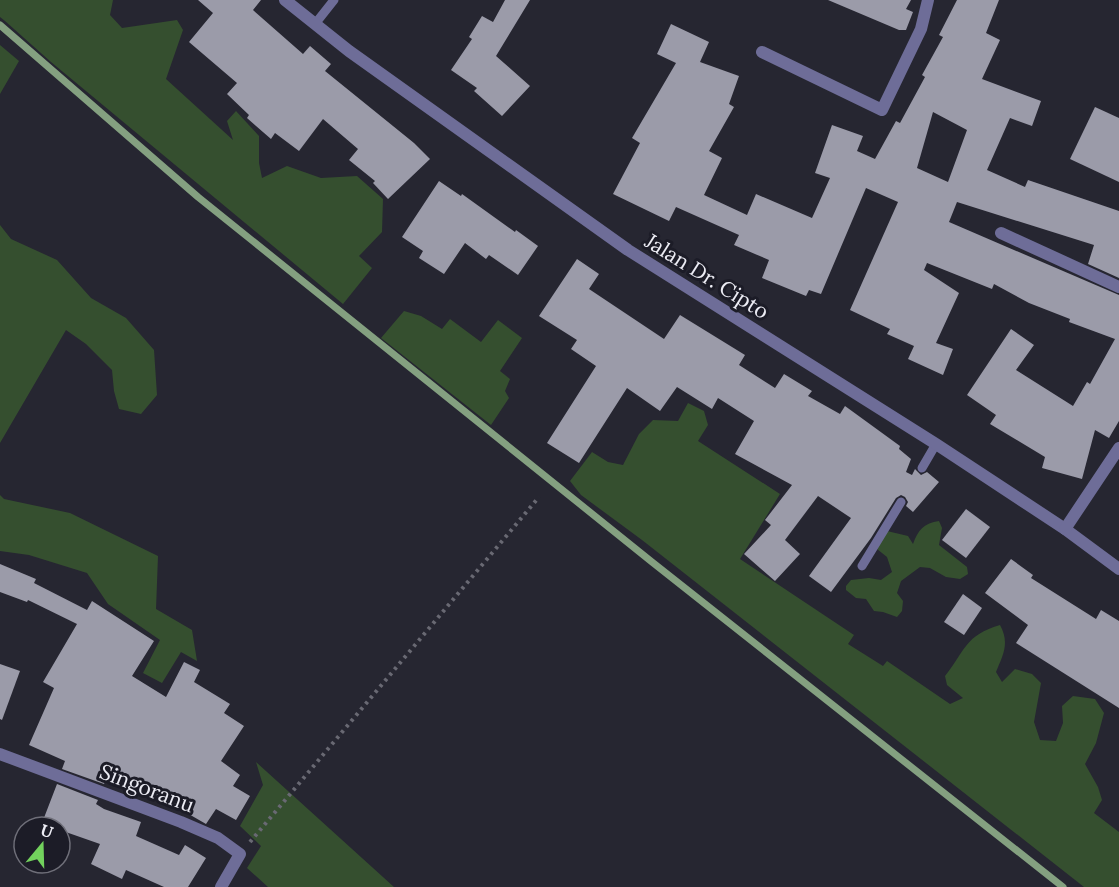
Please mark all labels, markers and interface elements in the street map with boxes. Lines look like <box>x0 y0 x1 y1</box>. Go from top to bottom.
street label: Jalan Dr. Cipto <box>639 227 774 325</box>
street label: Singoranu <box>96 758 198 818</box>
north arrow <box>12 815 72 875</box>
text: U <box>38 819 56 842</box>

